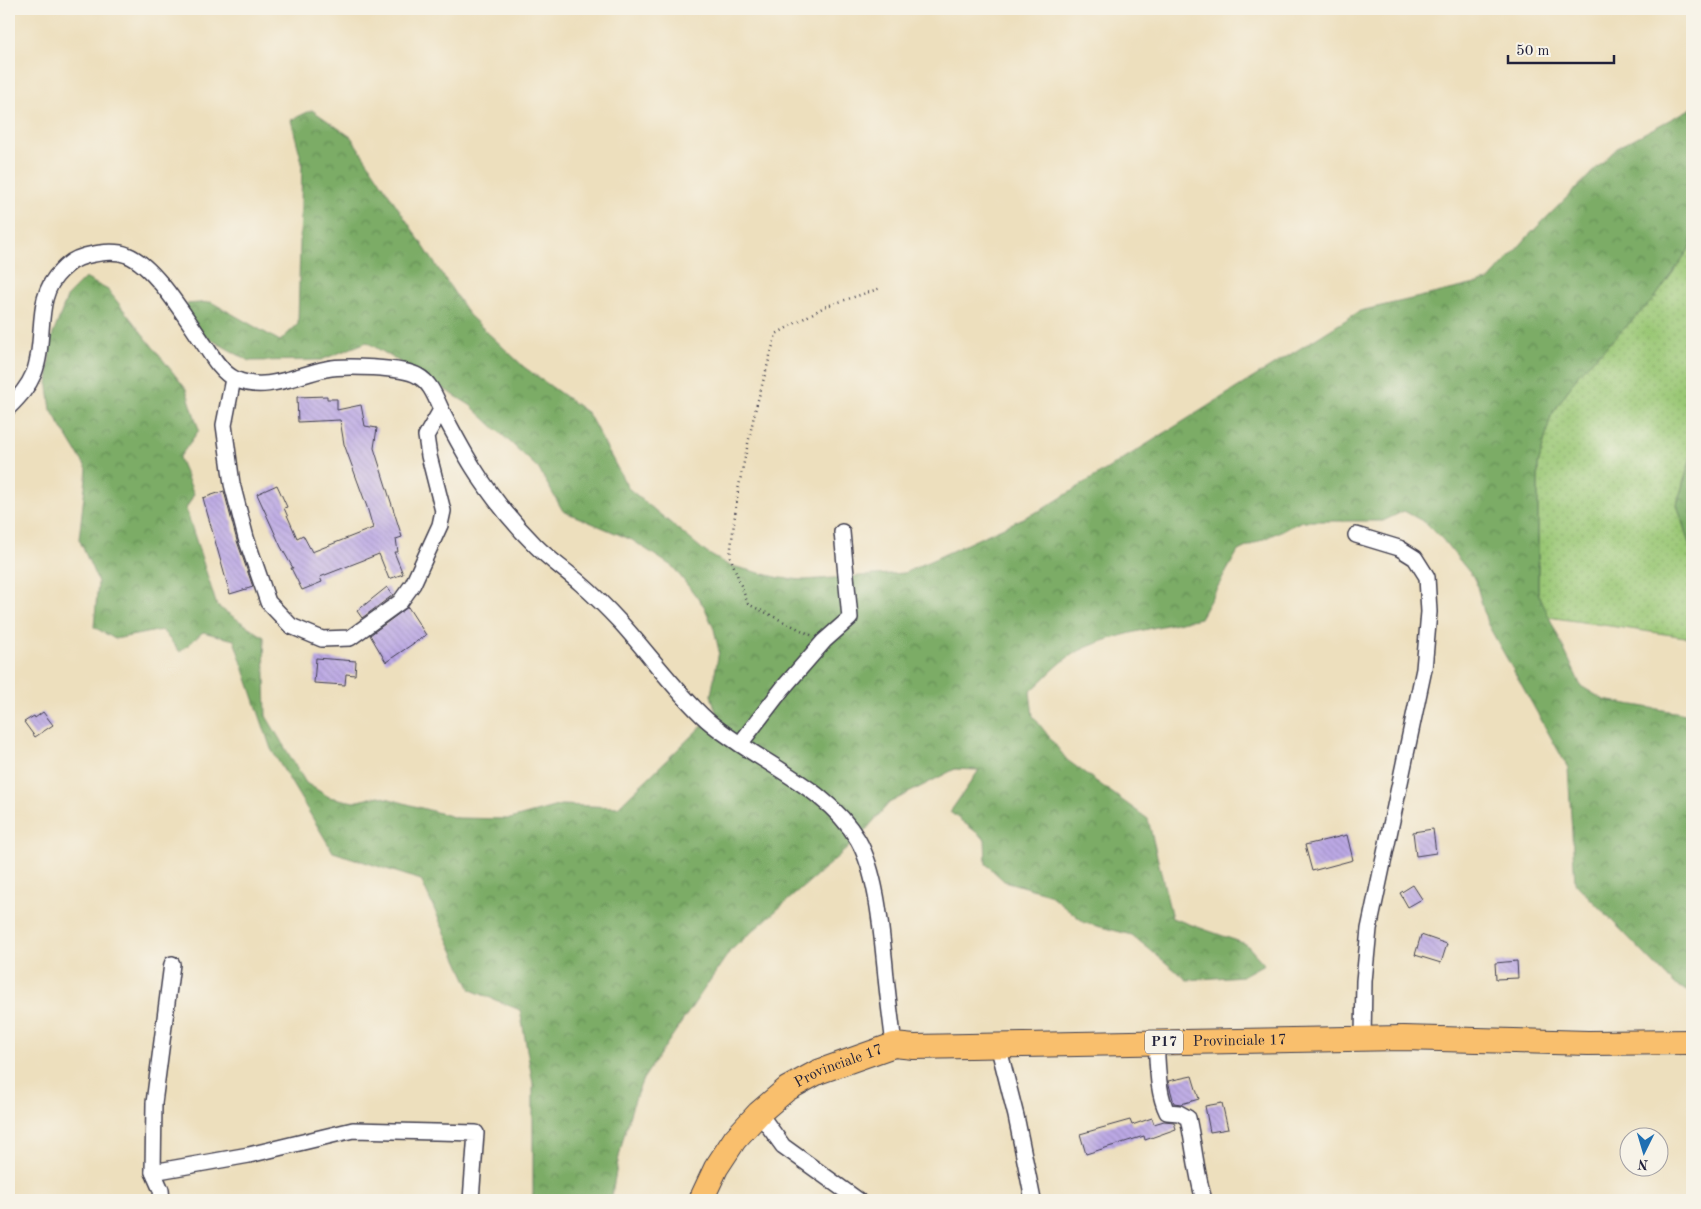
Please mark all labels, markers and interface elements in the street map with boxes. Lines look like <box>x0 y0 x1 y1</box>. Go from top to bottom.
scale bar <box>1508 32 1615 64</box>
text: 50 m <box>1516 44 1550 59</box>
road number: P17 <box>1145 1030 1183 1054</box>
street label: Provinciale 17 <box>1192 1033 1287 1049</box>
street label: Provinciale 17 <box>792 1042 885 1091</box>
north arrow <box>1618 1126 1668 1176</box>
text: N <box>1637 1156 1649 1171</box>

